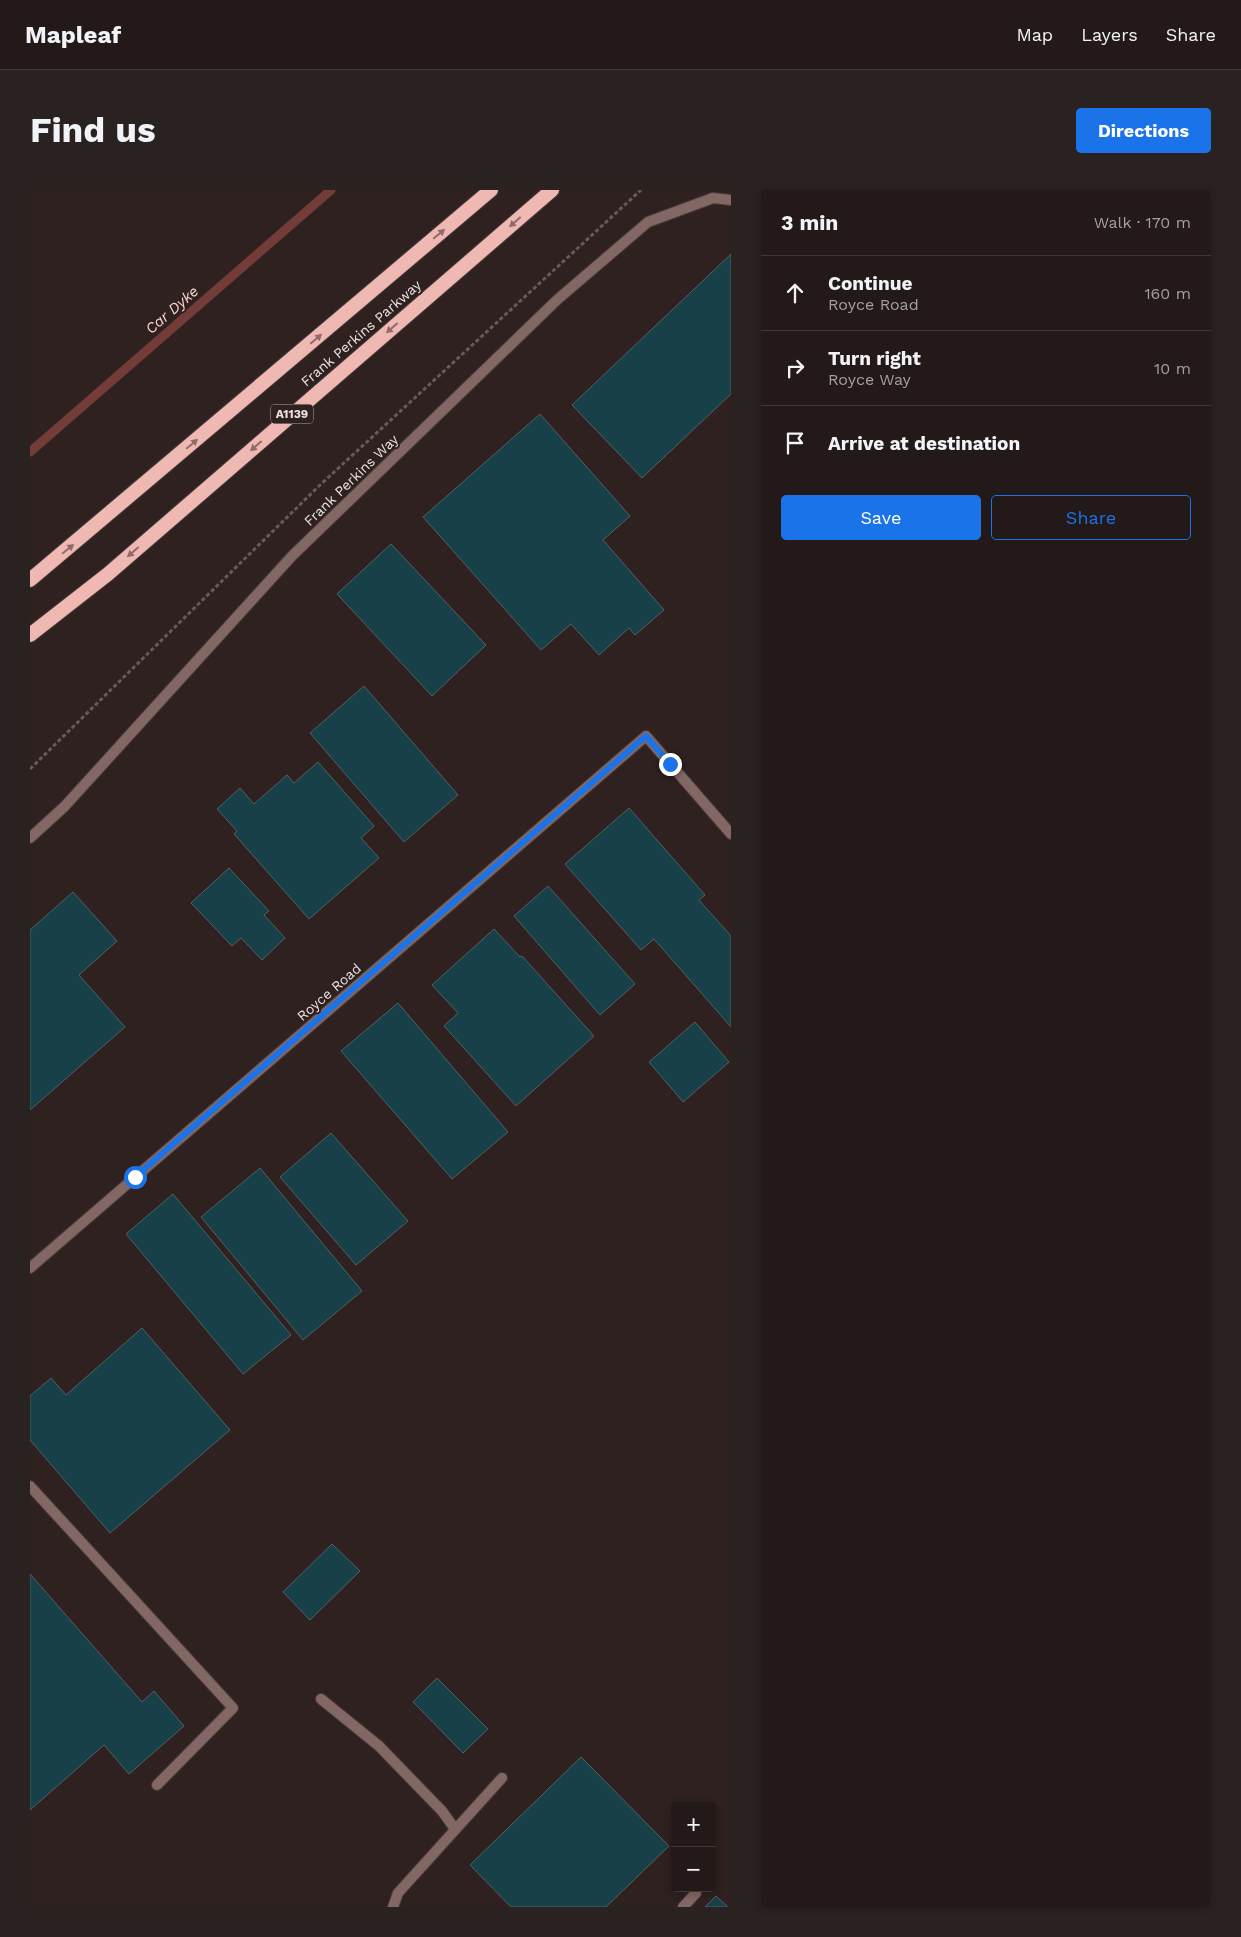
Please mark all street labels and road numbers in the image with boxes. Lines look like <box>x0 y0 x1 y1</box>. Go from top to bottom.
street label: Frank Perkins Parkway <box>298 276 425 389</box>
road number: A1139 <box>271 404 313 423</box>
street label: Frank Perkins Way <box>301 430 402 529</box>
street label: Royce Road <box>294 960 364 1024</box>

